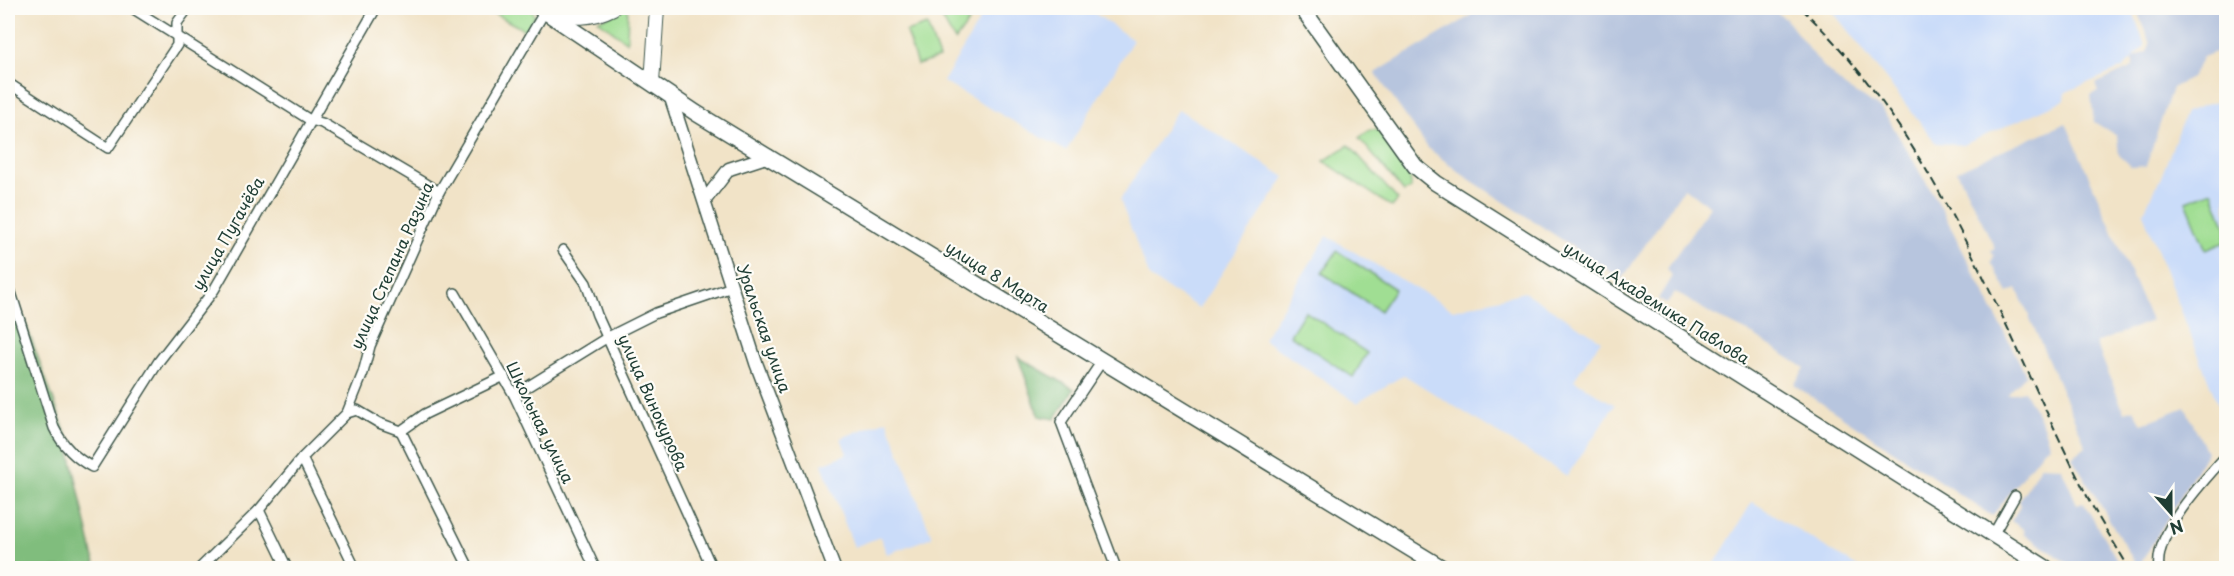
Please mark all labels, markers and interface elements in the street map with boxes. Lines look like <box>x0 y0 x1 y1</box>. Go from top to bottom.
street label: улица Пугачёва <box>185 172 269 294</box>
street label: улица Степана Разина <box>343 177 439 353</box>
street label: улица 8 Марта <box>941 234 1055 318</box>
street label: улица Академика Павлова <box>1559 235 1755 369</box>
street label: Уральская улица <box>732 260 798 396</box>
street label: улица Винокурова <box>613 330 695 474</box>
street label: Школьная улица <box>501 357 581 487</box>
north arrow <box>2141 483 2201 543</box>
text: N <box>2167 514 2187 541</box>

